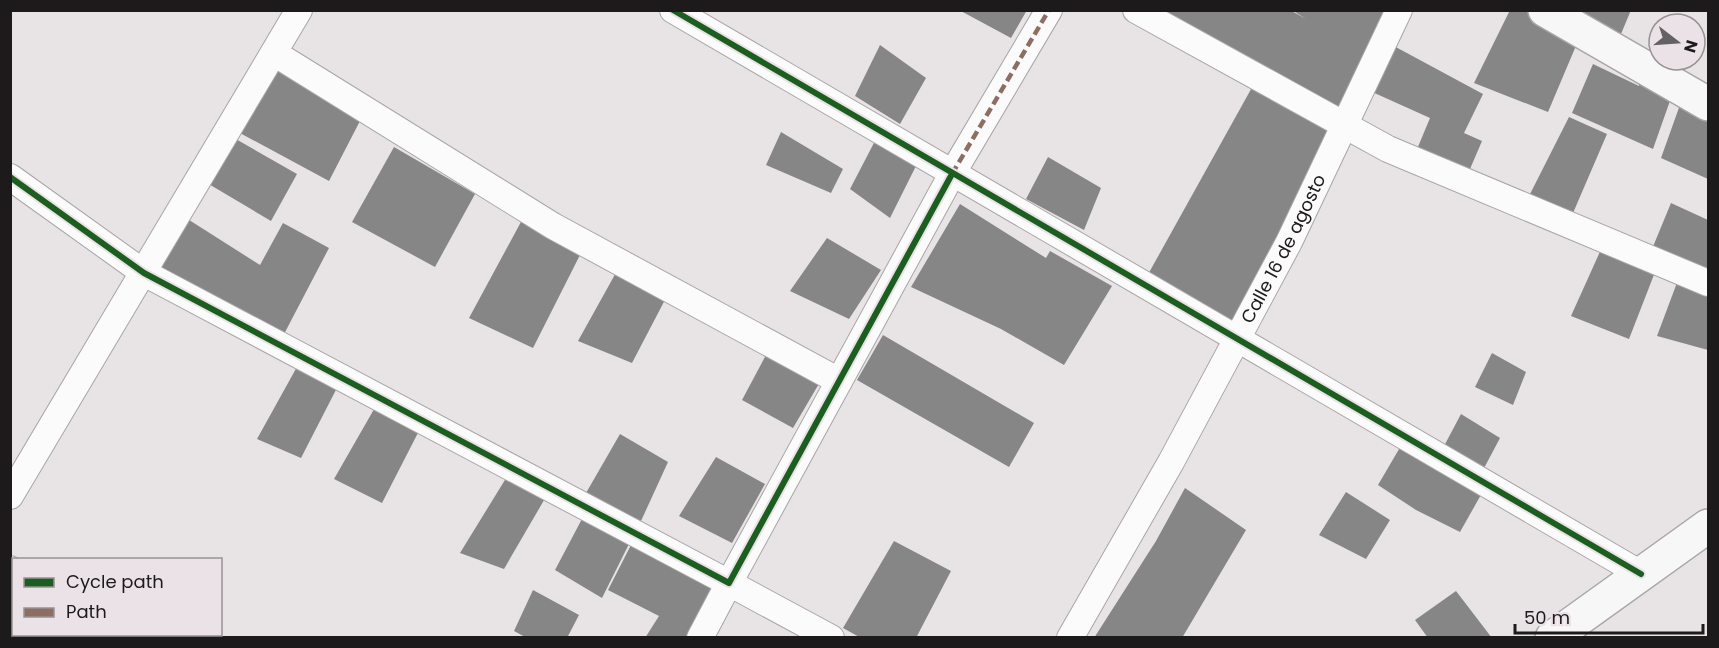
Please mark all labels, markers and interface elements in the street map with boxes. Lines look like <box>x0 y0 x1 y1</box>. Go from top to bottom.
north arrow <box>1647 12 1707 72</box>
text: N <box>1678 37 1704 55</box>
street label: Calle 16 de agosto <box>1235 170 1331 328</box>
legend <box>12 558 222 636</box>
text: Cycle path <box>66 569 164 594</box>
scale bar <box>1515 597 1702 635</box>
text: Path <box>66 599 107 624</box>
text: 50 m <box>1524 605 1570 630</box>

